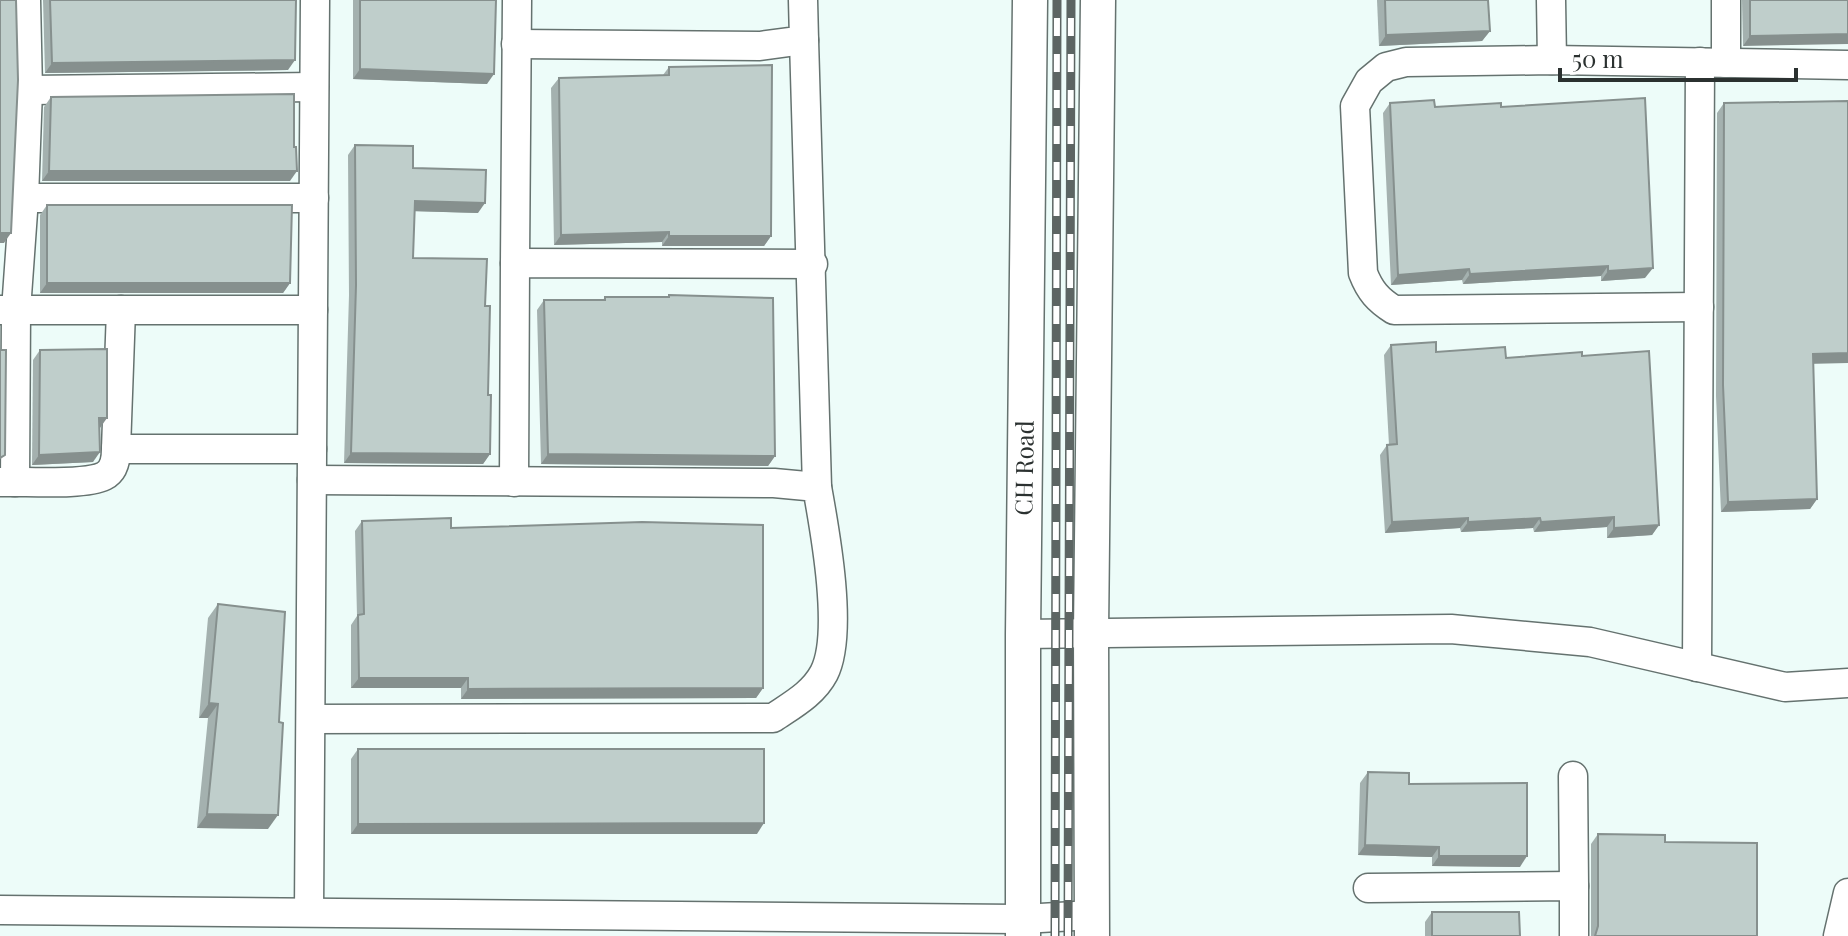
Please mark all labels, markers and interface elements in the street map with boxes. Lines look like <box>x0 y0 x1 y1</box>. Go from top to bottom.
scale bar <box>1560 32 1796 82</box>
text: 50 m <box>1572 42 1624 74</box>
street label: CH Road <box>1006 420 1040 516</box>

